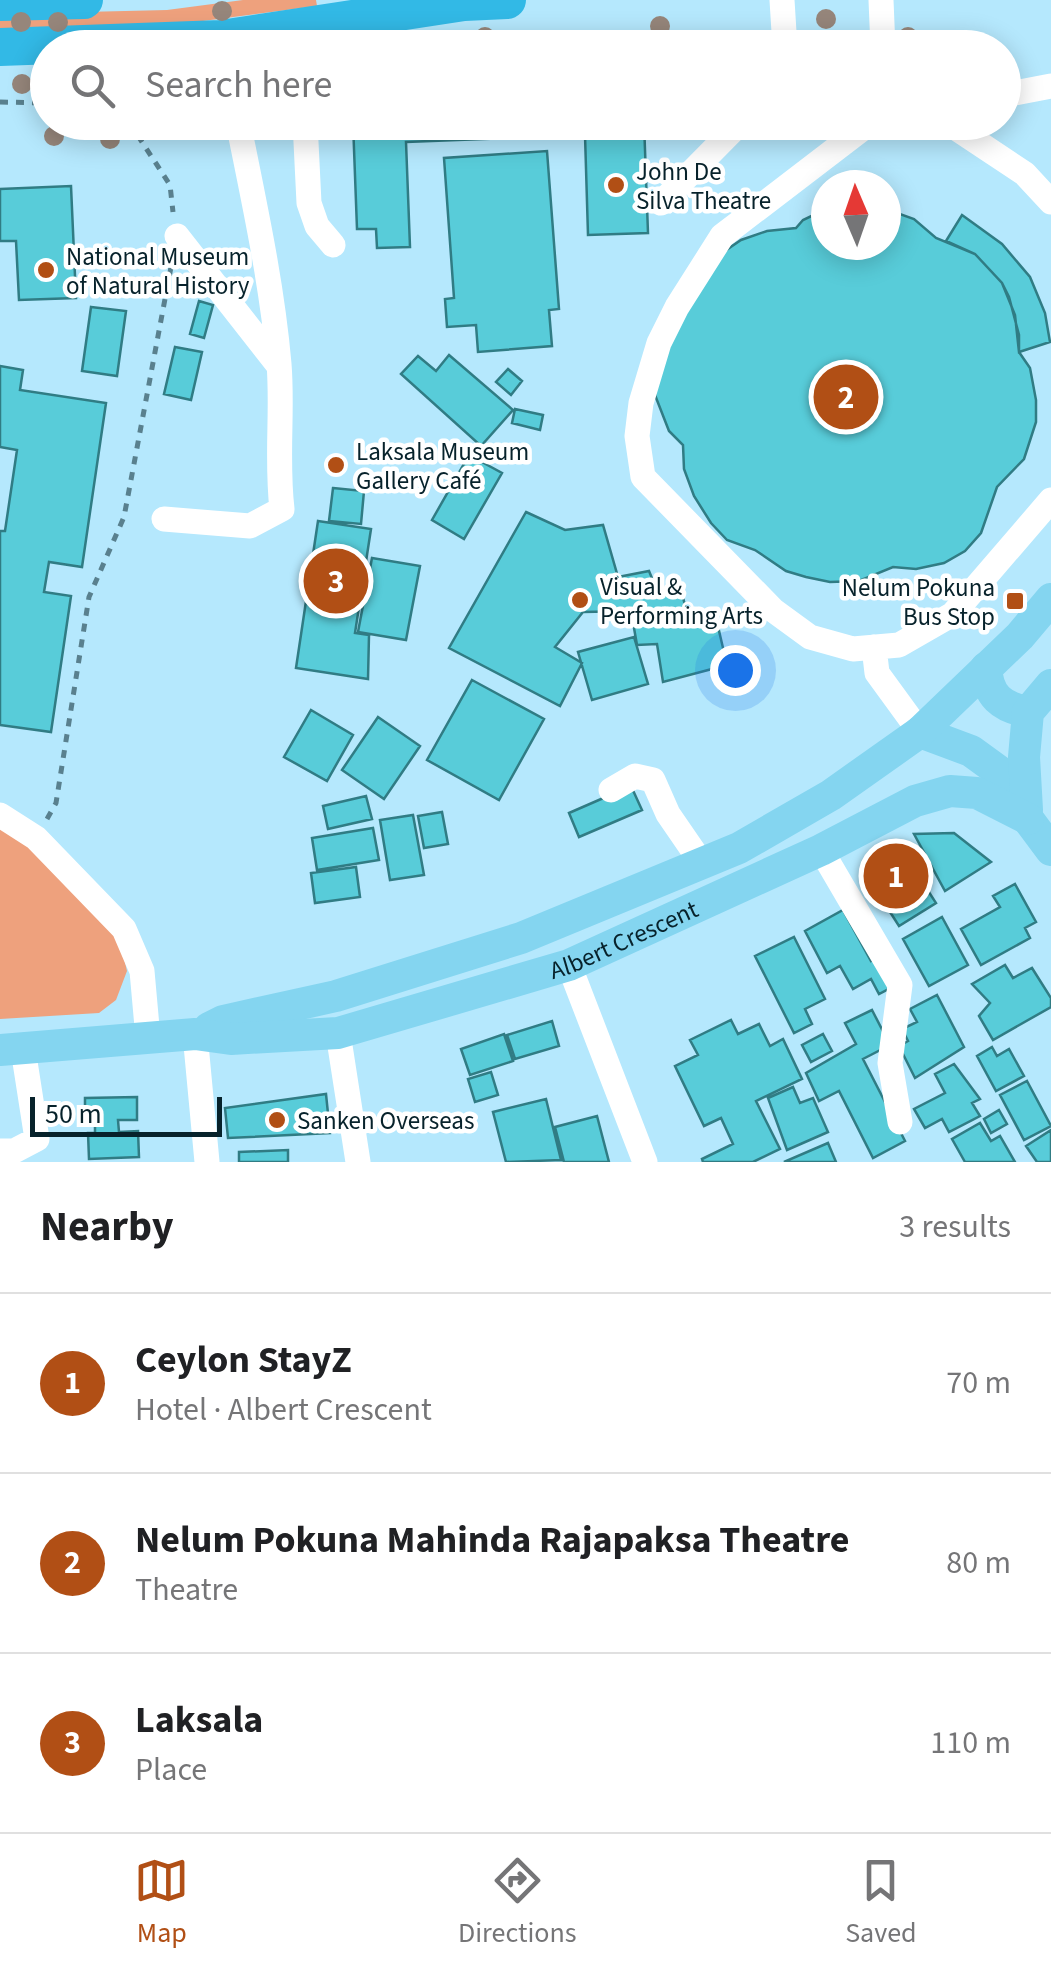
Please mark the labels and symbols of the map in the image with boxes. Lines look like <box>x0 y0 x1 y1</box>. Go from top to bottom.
place label: John De Silva Theatre <box>636 154 771 219</box>
north arrow <box>811 170 901 260</box>
marker: John De Silva Theatre <box>605 174 627 196</box>
place label: National Museum of Natural History <box>66 239 250 304</box>
marker: National Museum of Natural History <box>35 259 57 281</box>
pin: 2 <box>814 360 878 434</box>
place label: Laksala Museum Gallery Café <box>356 434 529 499</box>
marker: Laksala Museum Gallery Café <box>325 454 347 476</box>
pin: 3 <box>304 544 368 618</box>
place label: Visual & Performing Arts <box>600 569 763 634</box>
place label: Nelum Pokuna Bus Stop <box>842 570 995 635</box>
marker: Visual & Performing Arts <box>569 589 591 611</box>
marker: Nelum Pokuna Bus Stop <box>1004 590 1026 612</box>
your location <box>710 645 761 696</box>
pin: 1 <box>864 838 928 914</box>
street label: Albert Crescent <box>545 891 705 989</box>
scale bar <box>30 1092 222 1136</box>
place label: Sanken Overseas <box>297 1103 474 1139</box>
marker: Sanken Overseas <box>266 1109 288 1131</box>

